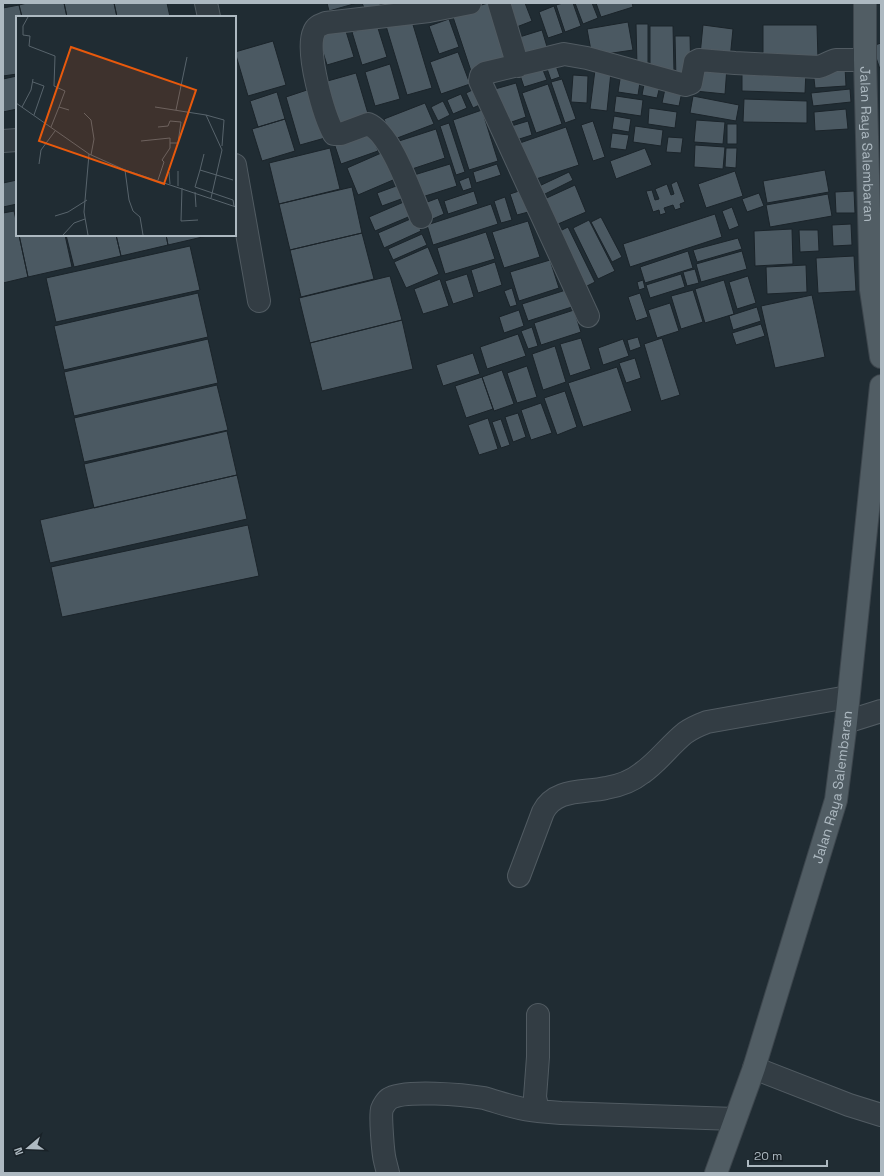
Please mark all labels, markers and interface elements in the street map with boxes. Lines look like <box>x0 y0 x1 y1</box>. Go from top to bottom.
inset map <box>16 16 236 236</box>
street label: Jalan Raya Salembaran <box>856 66 878 222</box>
street label: Jalan Raya Salembaran <box>808 710 856 866</box>
north arrow <box>8 1128 48 1168</box>
scale bar <box>748 1142 827 1168</box>
text: N <box>11 1145 26 1157</box>
text: 20 m <box>754 1148 782 1164</box>

